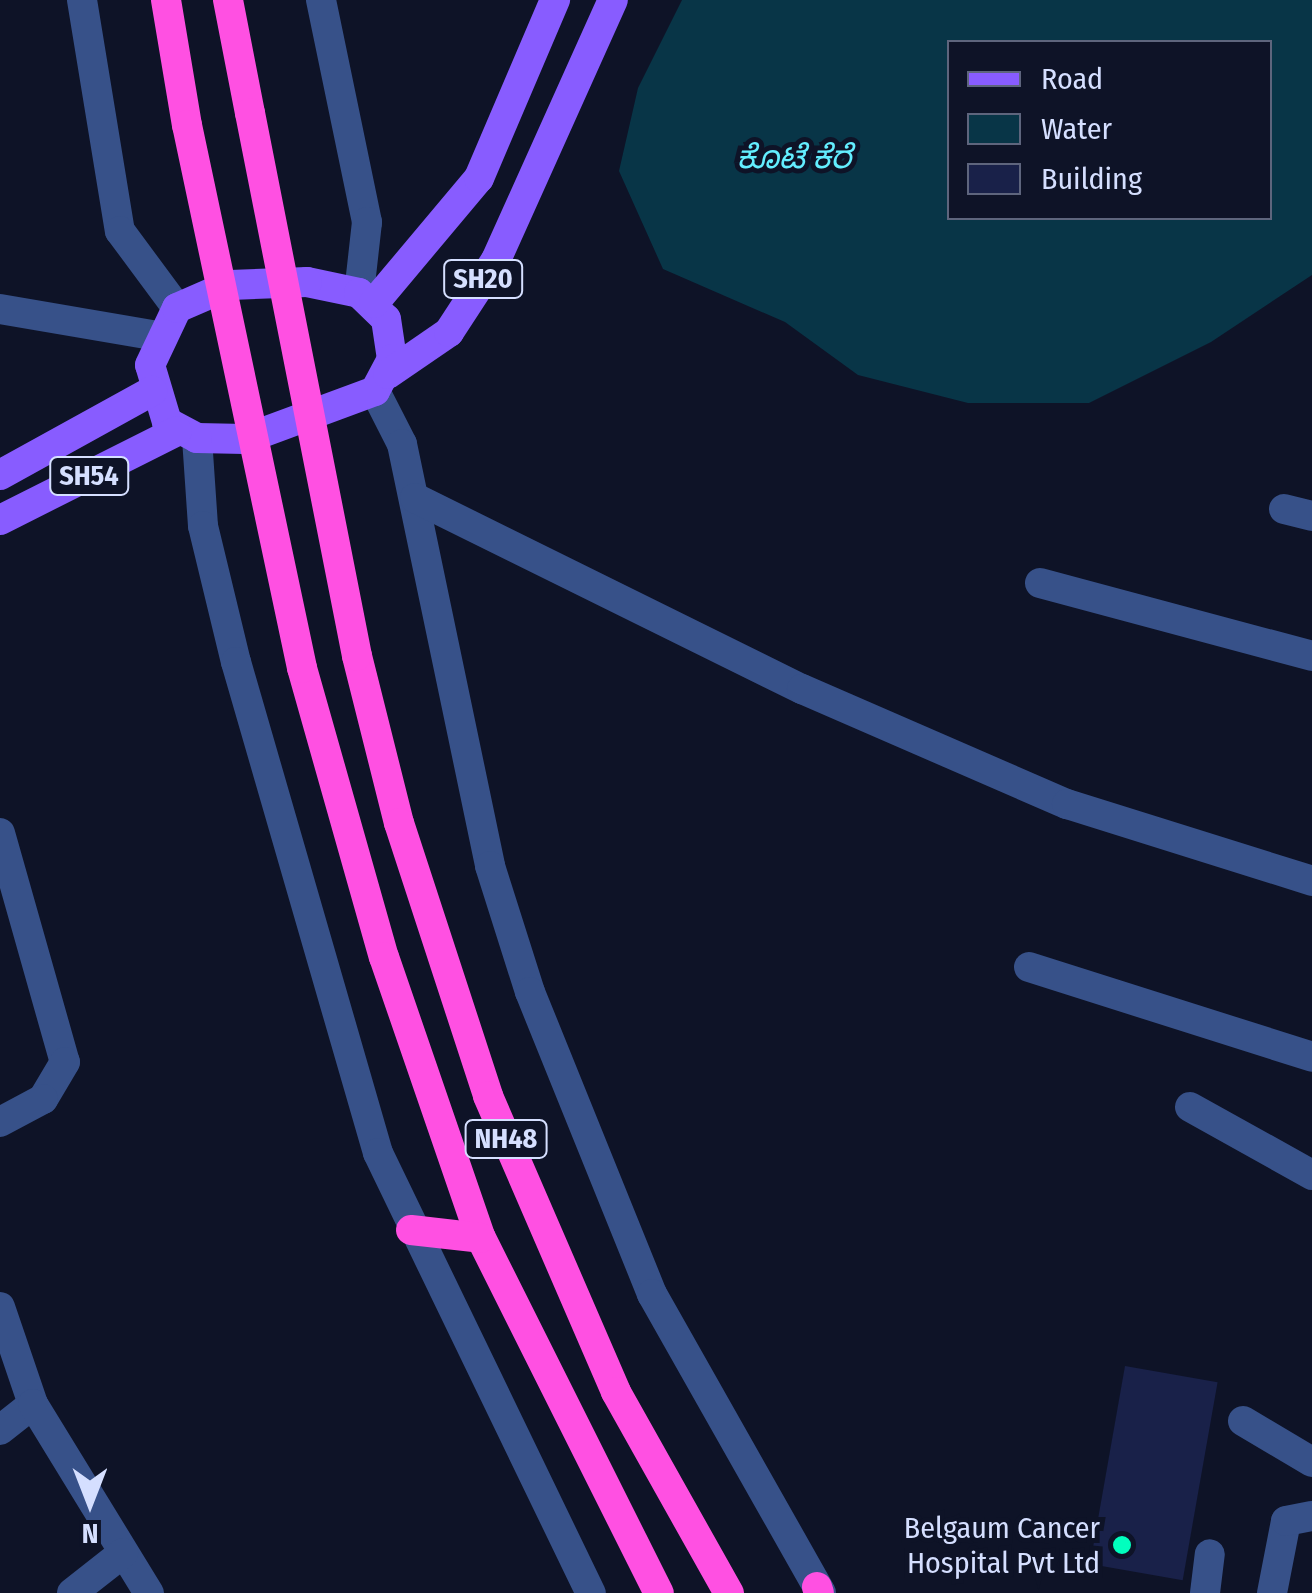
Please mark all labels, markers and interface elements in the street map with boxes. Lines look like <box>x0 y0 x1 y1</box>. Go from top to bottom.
legend <box>947 40 1272 220</box>
text: Road <box>1041 61 1103 97</box>
text: Water <box>1041 111 1112 147</box>
water label: ಕೊಟೆ ಕೆರೆ <box>737 138 851 176</box>
text: Building <box>1041 161 1142 197</box>
road number: SH20 <box>443 256 523 302</box>
road number: SH54 <box>49 453 129 499</box>
road number: NH48 <box>464 1116 548 1162</box>
north arrow <box>40 1453 140 1553</box>
place label: Belgaum Cancer Hospital Pvt Ltd <box>904 1510 1100 1580</box>
text: N <box>82 1517 98 1550</box>
marker: Belgaum Cancer Hospital Pvt Ltd <box>1109 1532 1135 1558</box>

